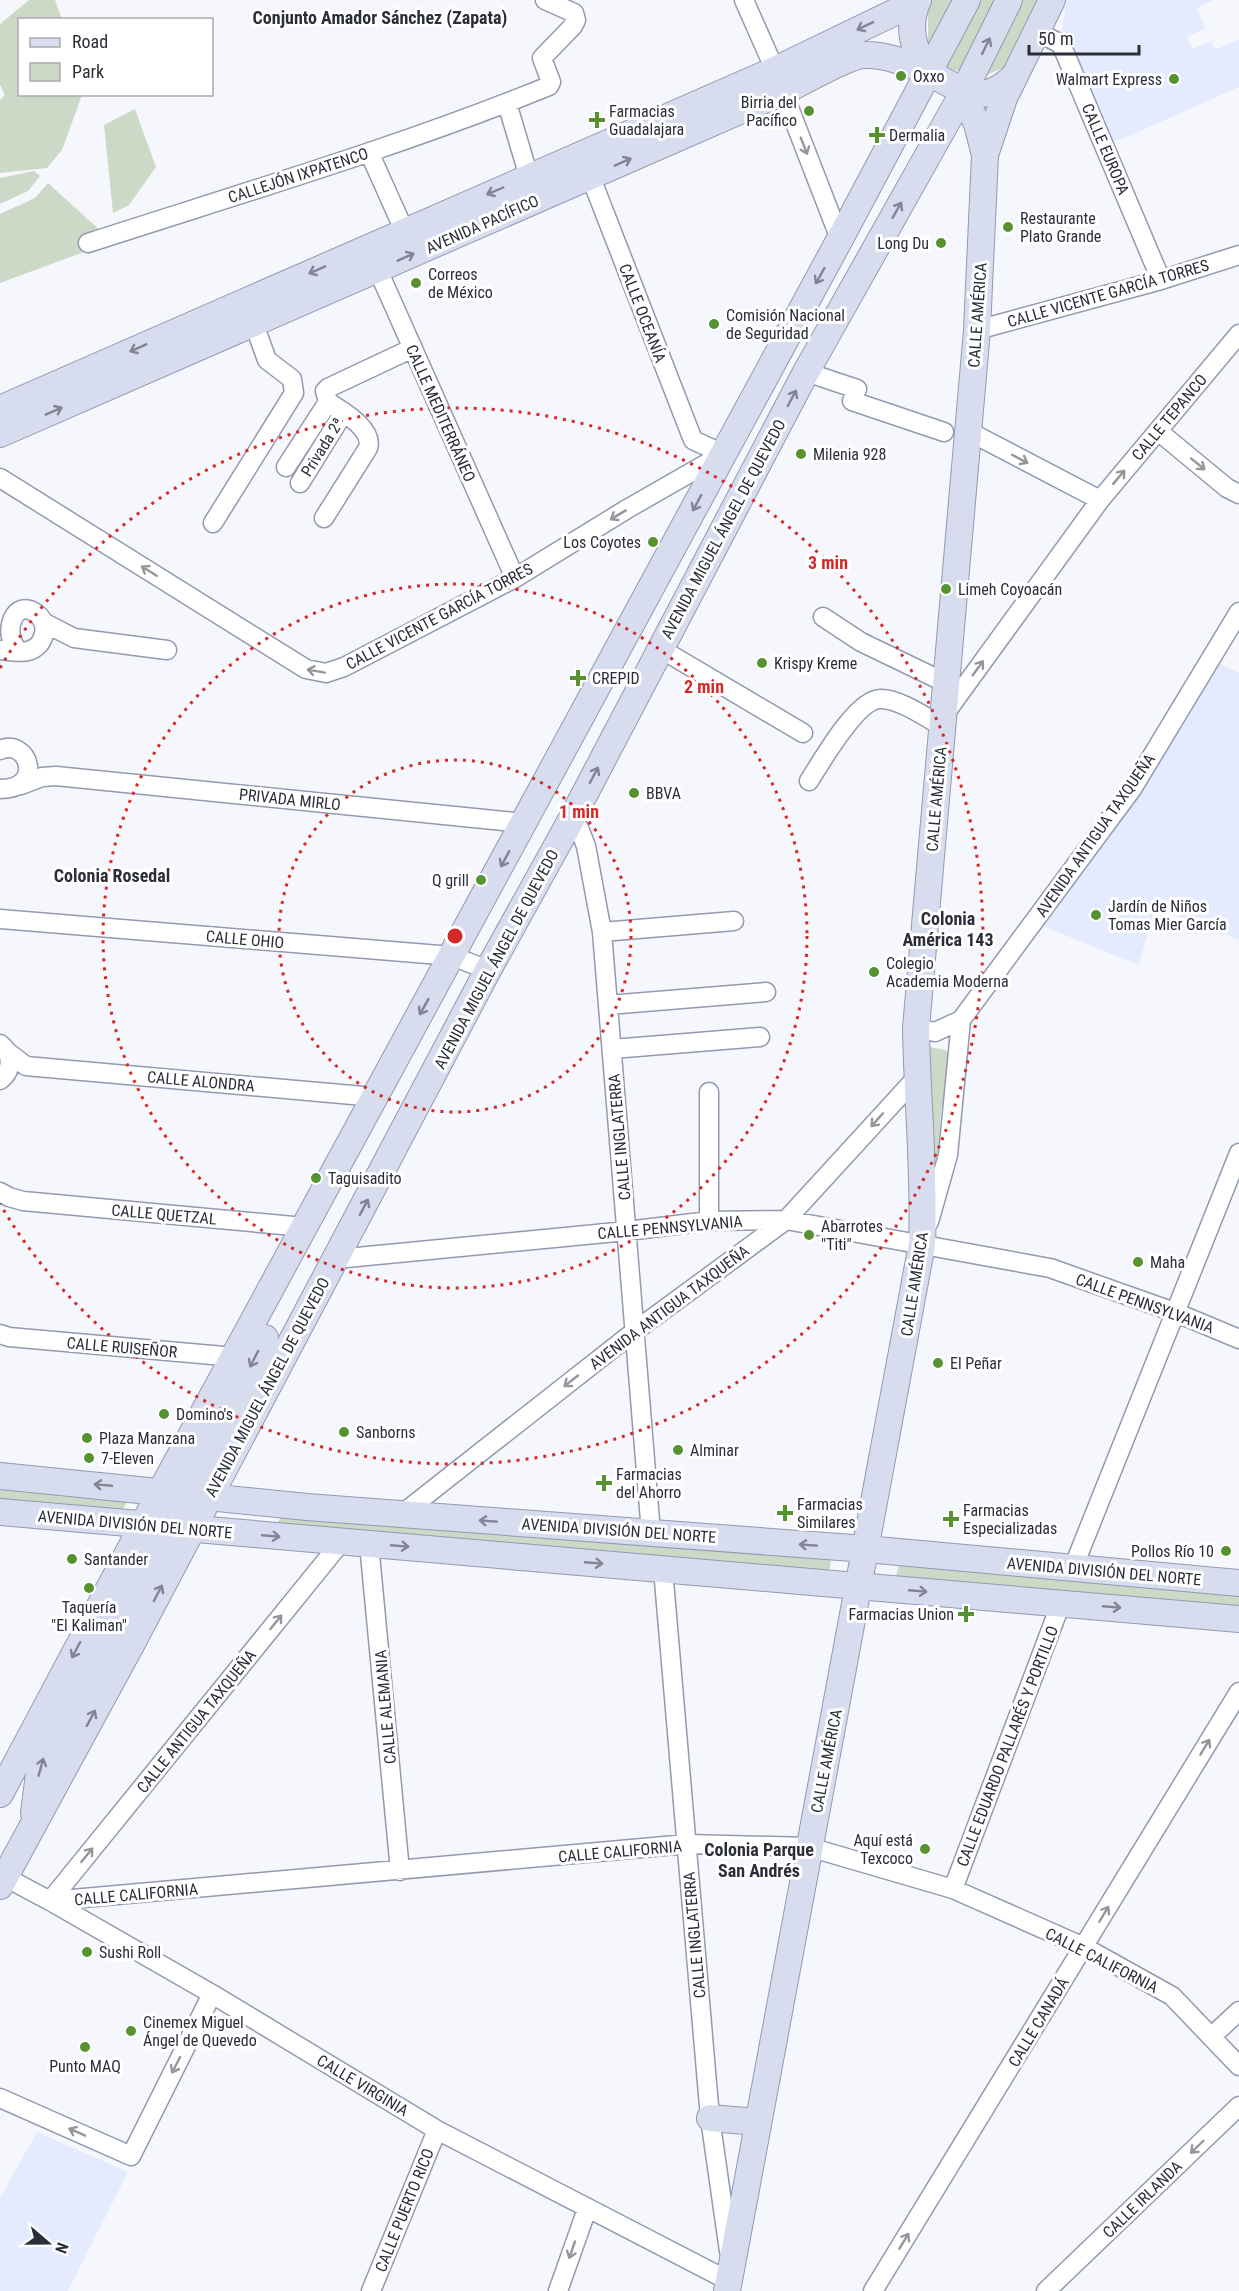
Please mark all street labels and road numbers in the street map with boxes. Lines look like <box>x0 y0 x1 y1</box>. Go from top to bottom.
street label: CALLE EUROPA <box>1078 101 1133 198</box>
street label: CALLEJÓN IXPATENCO <box>225 143 371 207</box>
street label: AVENIDA PACÍFICO <box>423 191 542 258</box>
street label: CALLE VICENTE GARCÍA TORRES <box>1005 256 1211 331</box>
street label: CALLE OCEANÍA <box>615 261 670 365</box>
street label: CALLE AMÉRICA <box>964 262 991 368</box>
street label: CALLE MEDITERRÁNEO <box>402 342 479 485</box>
street label: CALLE TEPANCO <box>1128 370 1211 464</box>
street label: Privada 2ª <box>297 415 348 480</box>
street label: AVENIDA MIGUEL ÁNGEL DE QUEVEDO <box>657 416 790 642</box>
street label: CALLE VICENTE GARCÍA TORRES <box>343 559 536 674</box>
street label: CALLE AMÉRICA <box>922 746 951 852</box>
street label: AVENIDA ANTIGUA TAXQUEÑA <box>1031 749 1159 921</box>
street label: PRIVADA MIRLO <box>238 785 342 814</box>
street label: AVENIDA MIGUEL ÁNGEL DE QUEVEDO <box>430 846 563 1072</box>
street label: CALLE OHIO <box>205 927 285 952</box>
street label: CALLE ALONDRA <box>146 1067 256 1096</box>
street label: CALLE INGLATERRA <box>605 1073 634 1201</box>
street label: CALLE QUETZAL <box>111 1200 218 1229</box>
street label: CALLE PENNSYLVANIA <box>597 1212 743 1243</box>
street label: CALLE AMÉRICA <box>897 1231 932 1338</box>
street label: AVENIDA ANTIGUA TAXQUEÑA <box>585 1240 753 1374</box>
street label: CALLE PENNSYLVANIA <box>1073 1270 1216 1337</box>
street label: AVENIDA MIGUEL ÁNGEL DE QUEVEDO <box>201 1274 334 1500</box>
street label: CALLE RUISEÑOR <box>66 1332 179 1362</box>
street label: AVENIDA DIVISIÓN DEL NORTE <box>37 1506 233 1542</box>
street label: AVENIDA DIVISIÓN DEL NORTE <box>521 1513 717 1547</box>
street label: AVENIDA DIVISIÓN DEL NORTE <box>1006 1553 1202 1589</box>
street label: CALLE EDUARDO PALLARÉS Y PORTILLO <box>953 1623 1062 1869</box>
street label: CALLE ANTIGUA TAXQUEÑA <box>132 1645 260 1797</box>
street label: CALLE ALEMANIA <box>371 1649 400 1765</box>
street label: CALLE AMÉRICA <box>807 1708 846 1815</box>
street label: CALLE CALIFORNIA <box>557 1837 683 1866</box>
street label: CALLE INGLATERRA <box>680 1871 709 1999</box>
street label: CALLE CALIFORNIA <box>73 1880 199 1909</box>
street label: CALLE CALIFORNIA <box>1042 1924 1161 1997</box>
street label: CALLE CANADÁ <box>1004 1974 1073 2070</box>
street label: CALLE VIRGINIA <box>314 2051 412 2120</box>
street label: CALLE PUERTO RICO <box>371 2146 438 2275</box>
street label: CALLE IRLANDA <box>1099 2157 1186 2242</box>

